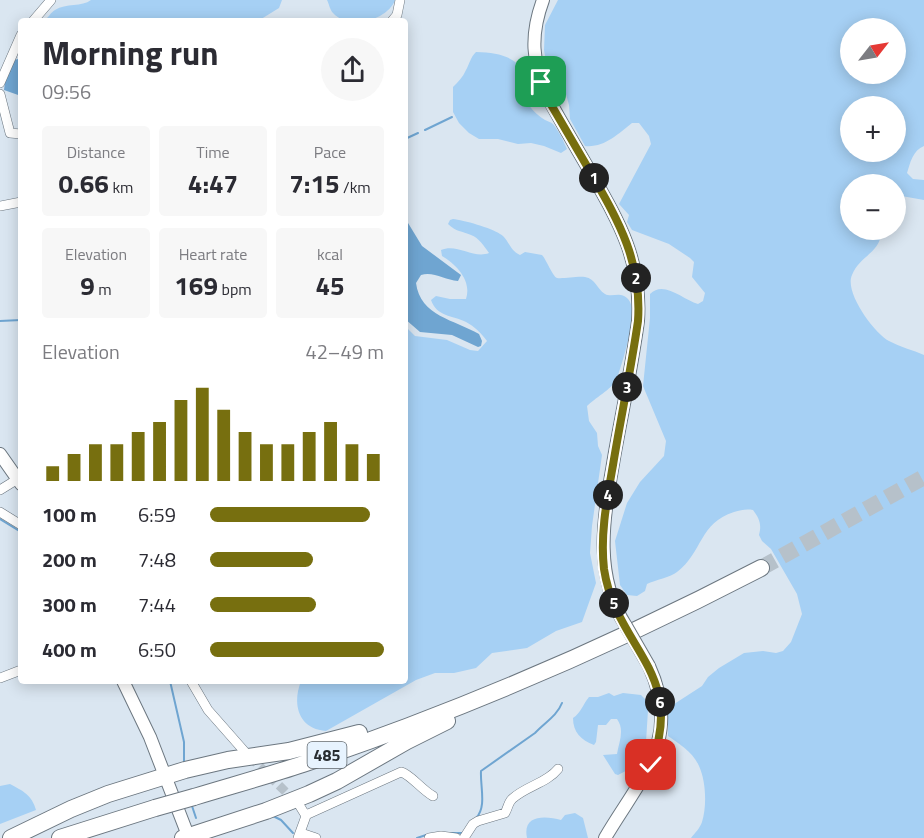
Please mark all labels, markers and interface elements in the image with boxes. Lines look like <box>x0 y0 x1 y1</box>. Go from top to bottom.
north arrow <box>840 18 906 84</box>
map controls <box>840 18 906 240</box>
text: Morning run <box>42 28 219 78</box>
button: share <box>321 38 384 101</box>
pin <box>515 56 566 107</box>
icon: arrive <box>524 65 557 98</box>
text: 09:56 <box>42 76 91 107</box>
button: + <box>840 96 906 162</box>
text: Distance <box>67 140 125 164</box>
text: Time <box>196 140 230 164</box>
text: Pace <box>314 140 346 164</box>
pin: 1 <box>579 163 609 193</box>
text: 0.66 <box>59 164 109 203</box>
text: 4:47 <box>188 164 238 203</box>
text: 7:15 <box>289 164 340 203</box>
text: 1 <box>590 166 598 190</box>
button: − <box>840 174 906 240</box>
text: km <box>109 175 133 199</box>
text: /km <box>340 175 371 199</box>
text: Elevation <box>65 242 127 266</box>
text: Heart rate <box>179 242 247 266</box>
text: kcal <box>317 242 343 266</box>
pin: 2 <box>621 263 651 293</box>
text: 9 <box>80 266 95 305</box>
text: 169 <box>174 266 218 305</box>
text: 45 <box>315 266 345 305</box>
text: 2 <box>632 266 640 290</box>
text: m <box>95 277 112 301</box>
text: bpm <box>218 277 252 301</box>
text: Elevation <box>42 336 120 367</box>
text: 42–49 m <box>305 336 384 367</box>
pin: 3 <box>612 372 642 402</box>
text: 3 <box>623 375 631 399</box>
pin: 4 <box>593 480 623 510</box>
text: 4 <box>604 483 612 507</box>
text: 100 m <box>42 499 97 530</box>
text: 6:59 <box>138 499 176 530</box>
text: 200 m <box>42 544 97 575</box>
text: 7:48 <box>138 544 176 575</box>
pin: 5 <box>599 588 629 618</box>
text: 300 m <box>42 589 97 620</box>
text: 7:44 <box>138 589 176 620</box>
text: 5 <box>610 591 618 615</box>
text: 400 m <box>42 634 97 665</box>
text: 6:50 <box>138 634 176 665</box>
pin: 6 <box>645 687 675 717</box>
text: 6 <box>656 690 664 714</box>
pin <box>625 739 676 790</box>
road number: 485 <box>308 742 346 768</box>
icon: check <box>634 748 667 781</box>

